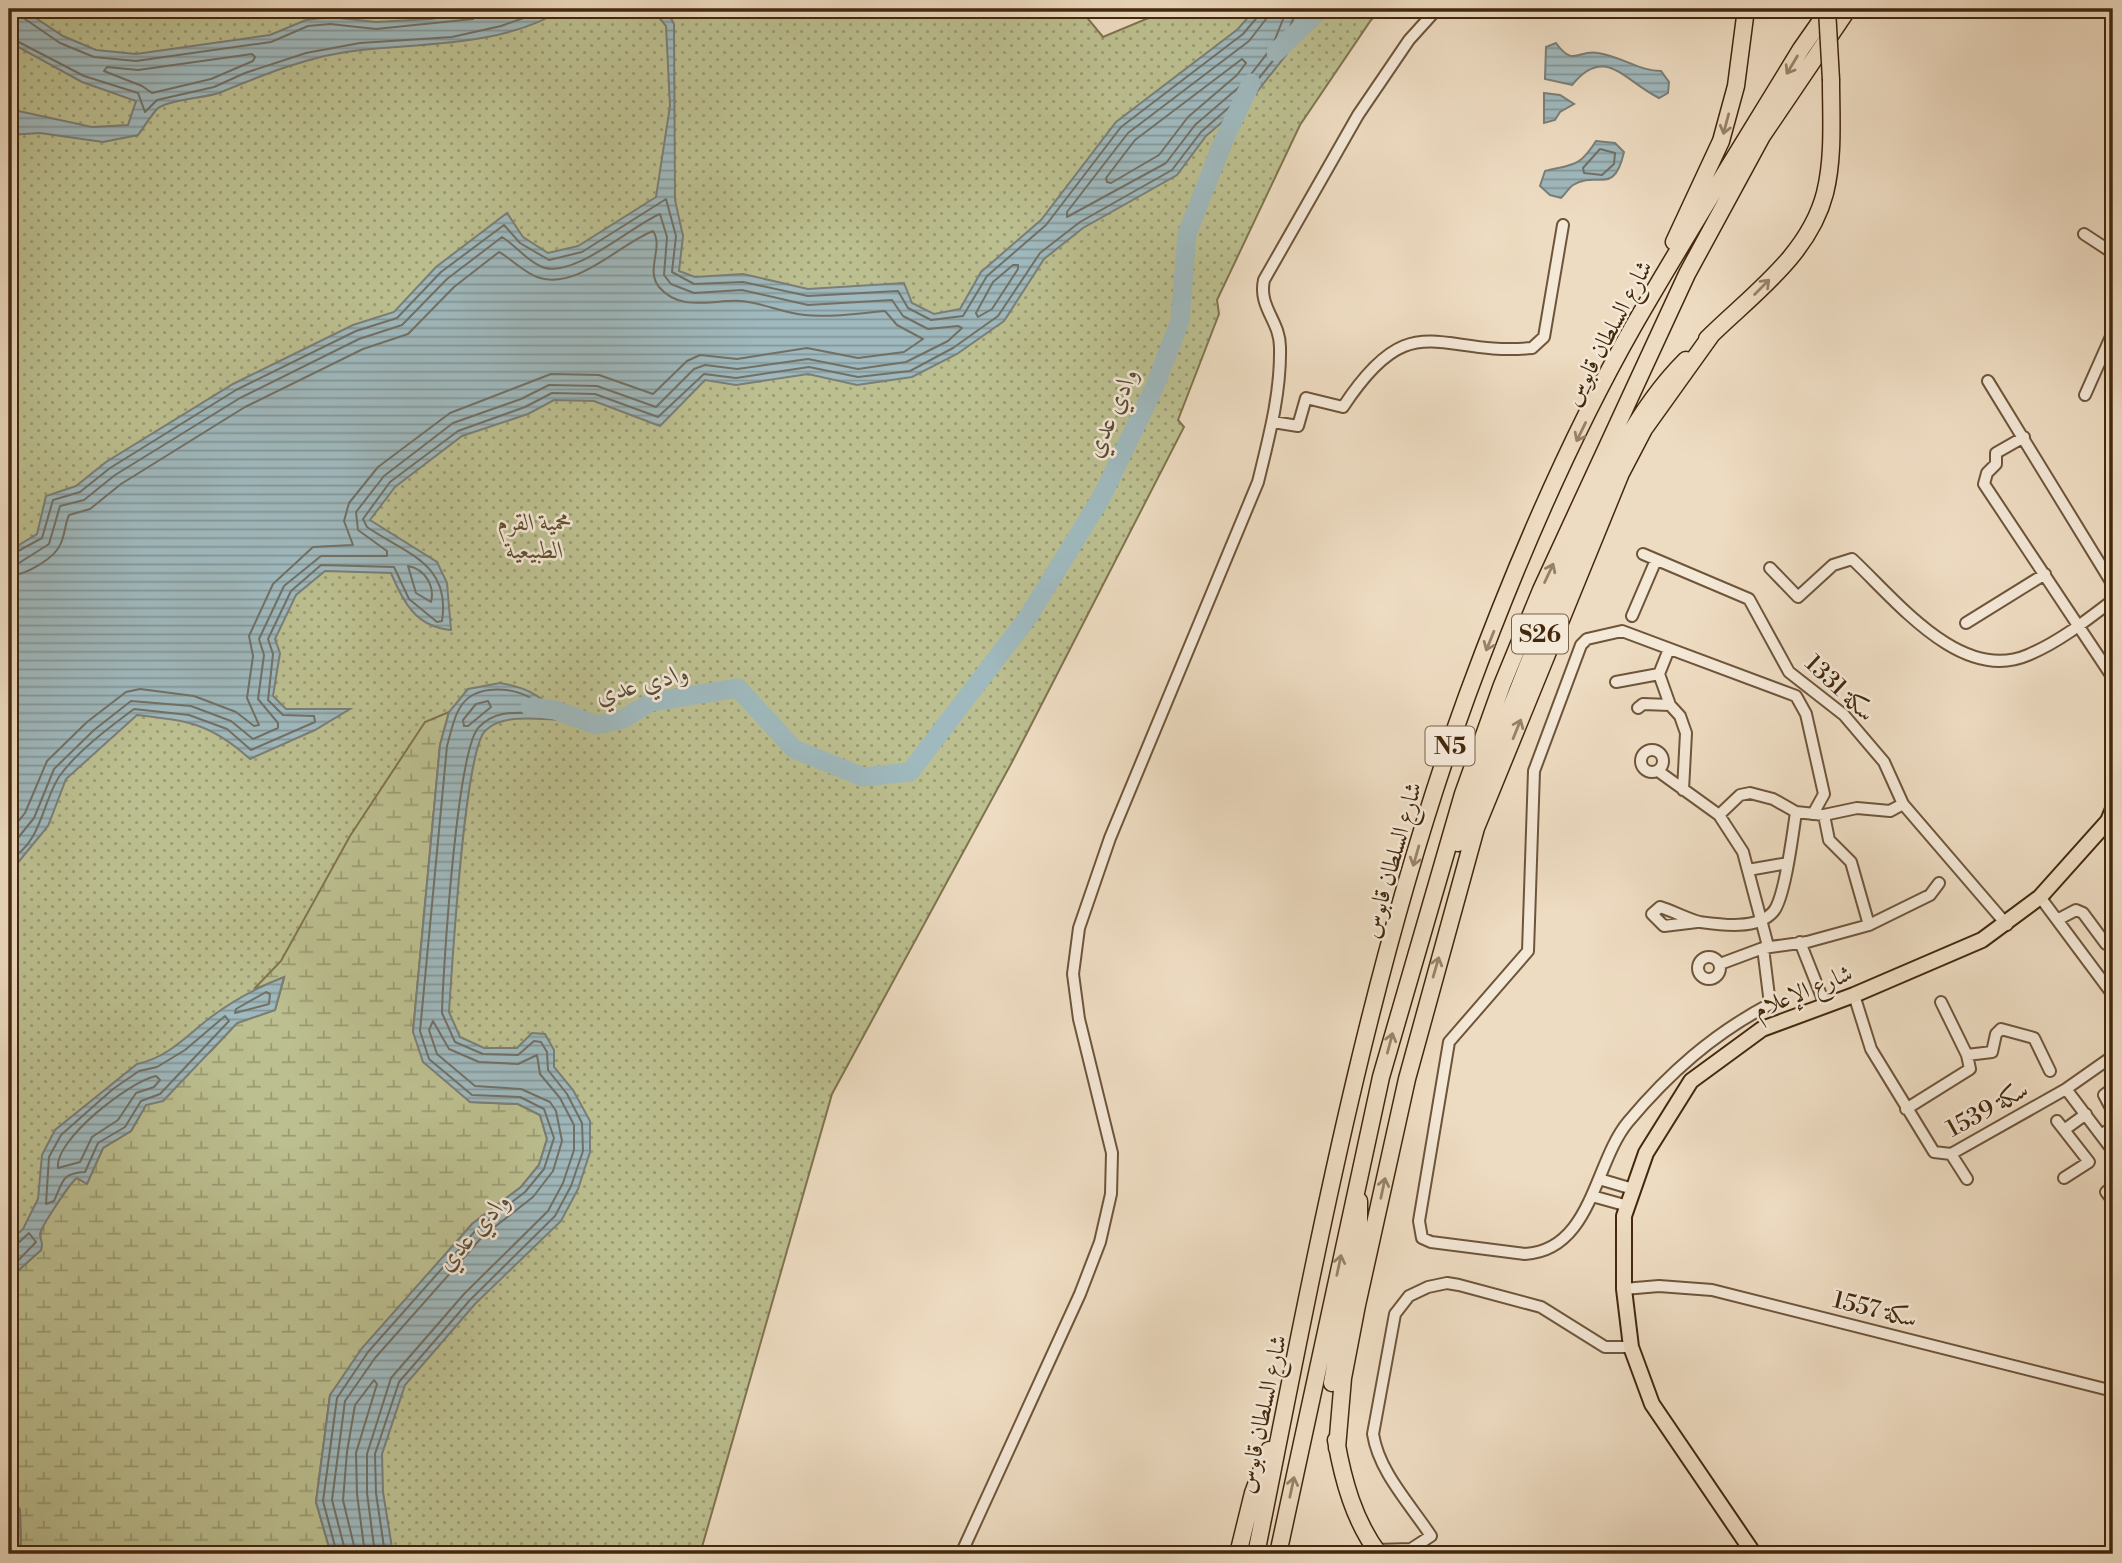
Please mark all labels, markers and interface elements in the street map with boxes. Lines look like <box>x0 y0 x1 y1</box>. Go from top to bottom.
one-way arrow <box>1784 55 1798 75</box>
one-way arrow <box>1719 112 1732 135</box>
street label: شارع السلطان قابوس <box>1558 255 1663 413</box>
one-way arrow <box>1754 279 1771 296</box>
water label: وادي عدي <box>1078 362 1150 464</box>
one-way arrow <box>1573 421 1587 442</box>
park label: محمية القرم الطبيعية <box>498 508 572 566</box>
one-way arrow <box>1543 563 1556 584</box>
road number: S26 <box>1512 614 1568 654</box>
one-way arrow <box>1483 630 1496 651</box>
street label: سكة 1331 <box>1798 649 1880 728</box>
water label: وادي عدي <box>592 656 693 716</box>
one-way arrow <box>1511 719 1524 740</box>
road number: N5 <box>1426 726 1474 766</box>
street label: شارع السلطان قابوس <box>1356 779 1433 943</box>
one-way arrow <box>1409 845 1422 867</box>
one-way arrow <box>1431 957 1444 979</box>
street label: شارع الإعلام <box>1750 959 1859 1030</box>
one-way arrow <box>1384 1033 1397 1055</box>
street label: سكة 1539 <box>1941 1075 2034 1145</box>
one-way arrow <box>1377 1178 1390 1200</box>
water label: وادي عدي <box>430 1186 520 1280</box>
one-way arrow <box>1332 1254 1346 1277</box>
street label: سكة 1557 <box>1830 1285 1920 1335</box>
street label: شارع السلطان قابوس <box>1232 1332 1298 1497</box>
one-way arrow <box>1285 1476 1299 1499</box>

